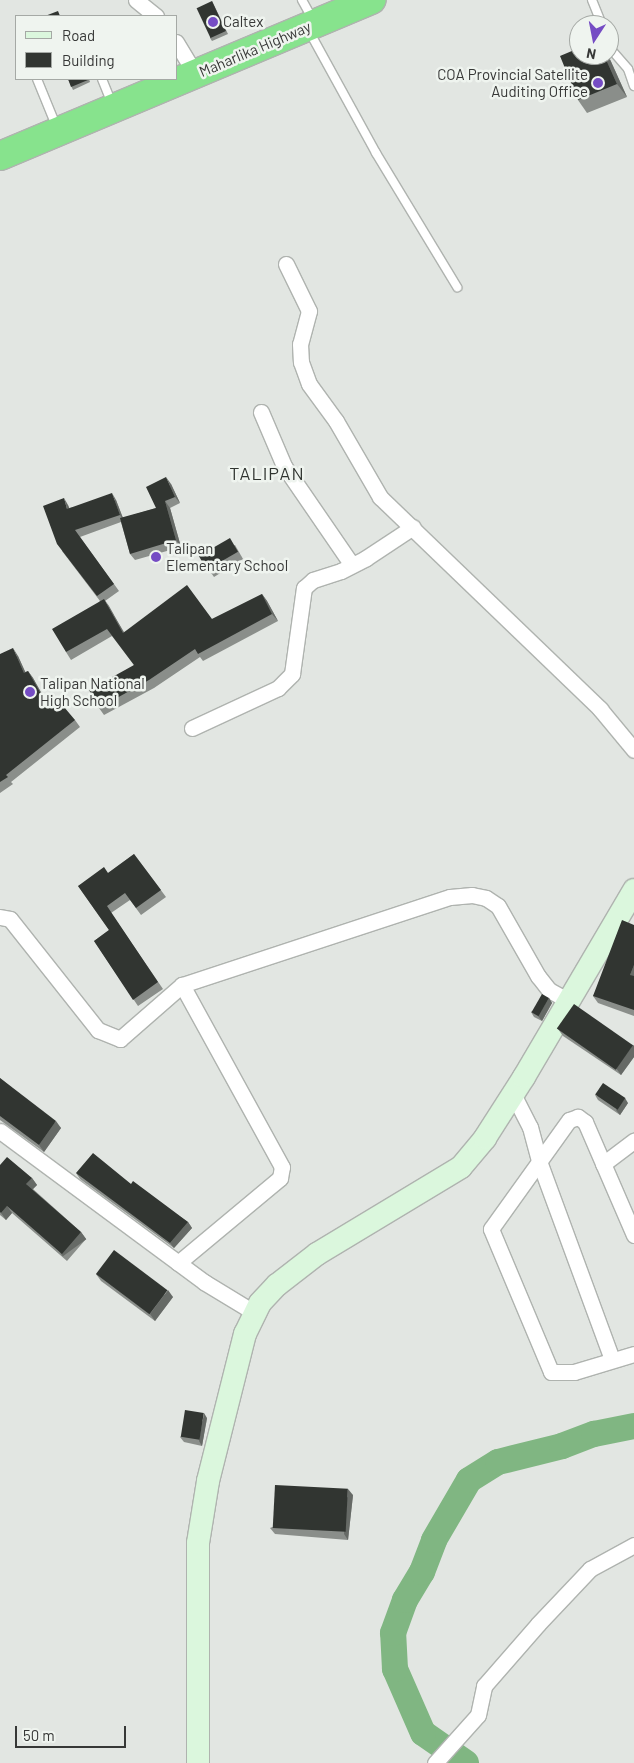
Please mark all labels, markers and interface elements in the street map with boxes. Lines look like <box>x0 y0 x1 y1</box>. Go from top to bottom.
place label: Caltex <box>223 13 263 31</box>
legend <box>15 15 178 80</box>
north arrow <box>569 15 619 65</box>
marker: Caltex <box>207 16 219 28</box>
street label: Maharlika Highway <box>196 17 314 81</box>
text: Road <box>62 26 95 44</box>
text: N <box>585 45 597 63</box>
text: Building <box>62 51 115 69</box>
place label: COA Provincial Satellite Auditing Office <box>437 65 588 100</box>
marker: COA Provincial Satellite Auditing Office <box>592 77 604 89</box>
district label: TALIPAN <box>228 462 306 484</box>
place label: Talipan Elementary School <box>166 539 288 574</box>
marker: Talipan Elementary School <box>150 551 162 563</box>
place label: Talipan National High School <box>40 674 145 709</box>
marker: Talipan National High School <box>24 686 36 698</box>
scale bar <box>18 1716 129 1748</box>
text: 50 m <box>23 1726 55 1744</box>

